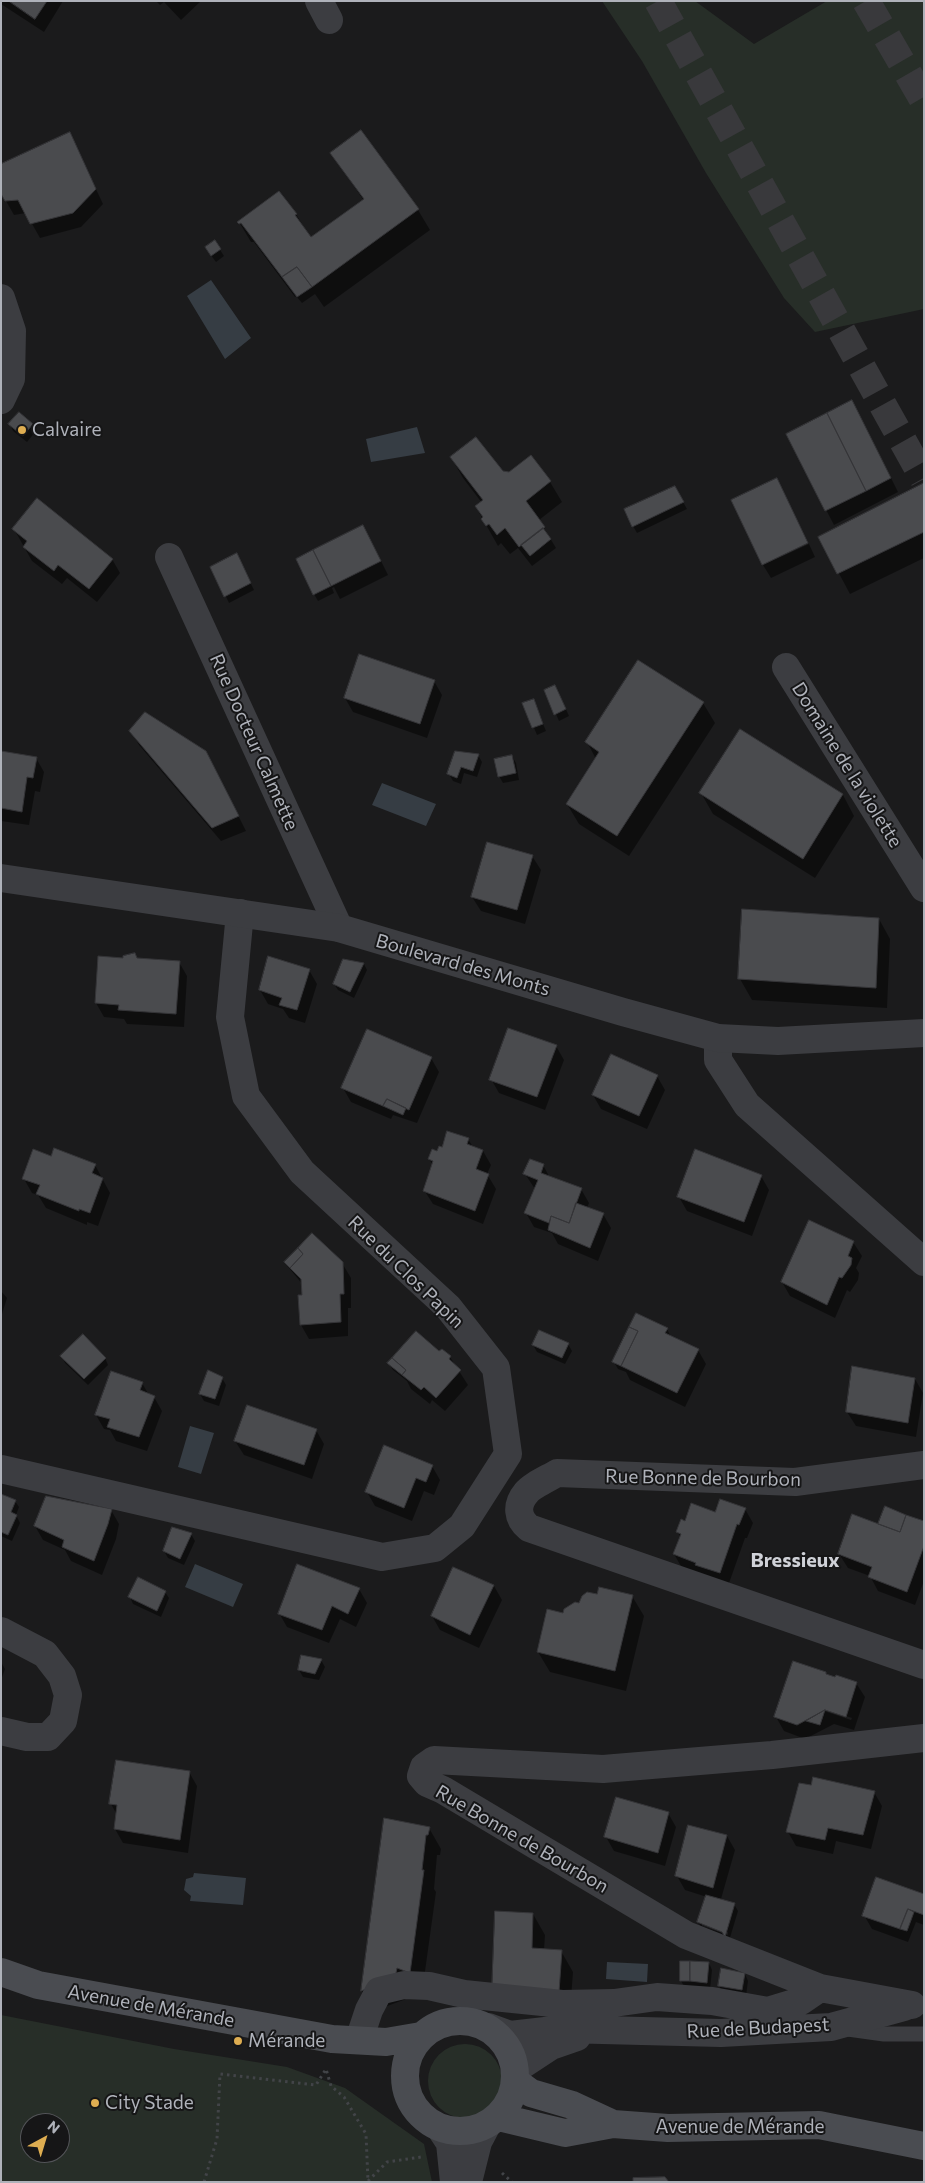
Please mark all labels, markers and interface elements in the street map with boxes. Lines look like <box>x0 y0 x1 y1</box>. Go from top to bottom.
place label: Calvaire <box>32 419 101 441</box>
marker: Calvaire <box>16 424 28 436</box>
street label: Rue Docteur Calmette <box>205 650 303 834</box>
street label: Domaine de la violette <box>787 678 907 852</box>
street label: Boulevard des Monts <box>373 929 553 1001</box>
street label: Rue du Clos Papin <box>343 1211 469 1333</box>
street label: Rue Bonne de Bourbon <box>605 1465 801 1491</box>
district label: Bressieux <box>750 1548 840 1572</box>
street label: Rue Bonne de Bourbon <box>431 1780 613 1898</box>
street label: Avenue de Mérande <box>66 1980 236 2032</box>
street label: Rue de Budapest <box>686 2013 830 2043</box>
place label: Mérande <box>248 2030 325 2052</box>
marker: Mérande <box>232 2035 244 2047</box>
place label: City Stade <box>105 2092 194 2114</box>
marker: City Stade <box>89 2097 101 2109</box>
north arrow <box>20 2113 70 2163</box>
street label: Avenue de Mérande <box>656 2116 824 2138</box>
text: N <box>45 2117 64 2137</box>

